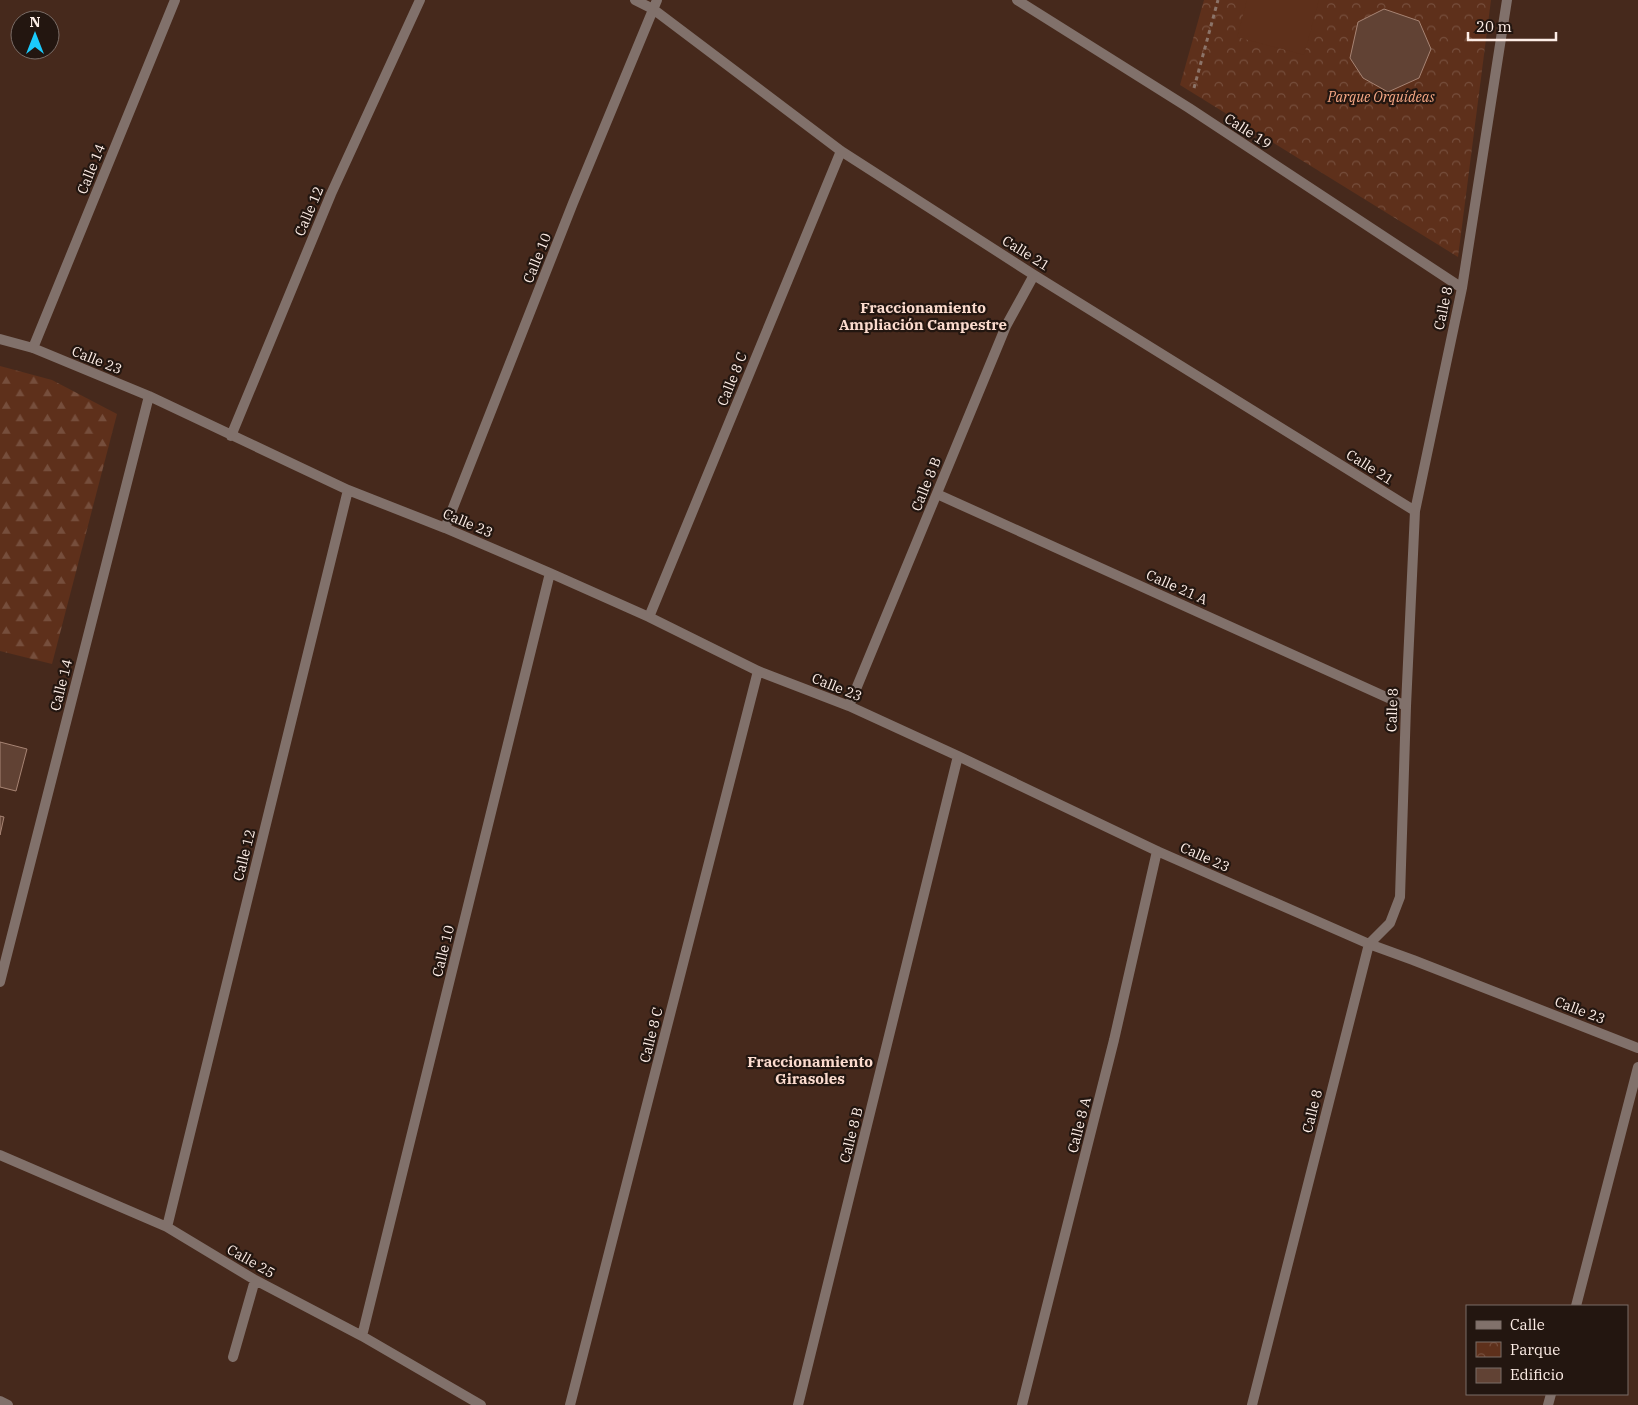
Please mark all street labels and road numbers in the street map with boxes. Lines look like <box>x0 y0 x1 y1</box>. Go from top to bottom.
street label: Calle 19 <box>1221 109 1275 153</box>
street label: Calle 14 <box>73 141 109 197</box>
street label: Calle 12 <box>290 183 328 239</box>
street label: Calle 10 <box>519 230 555 286</box>
street label: Calle 21 <box>999 231 1053 275</box>
street label: Calle 8 <box>1430 285 1456 331</box>
street label: Calle 23 <box>69 342 125 378</box>
street label: Calle 8 C <box>713 349 751 409</box>
street label: Calle 21 <box>1343 445 1397 489</box>
street label: Calle 8 B <box>907 454 945 514</box>
street label: Calle 23 <box>440 504 496 542</box>
street label: Calle 21 A <box>1143 565 1211 609</box>
street label: Calle 14 <box>46 657 76 713</box>
street label: Calle 23 <box>809 669 865 705</box>
street label: Calle 8 <box>1382 688 1402 732</box>
street label: Calle 12 <box>229 827 259 883</box>
street label: Calle 23 <box>1177 838 1233 876</box>
street label: Calle 10 <box>428 923 458 979</box>
street label: Calle 23 <box>1552 992 1608 1028</box>
street label: Calle 8 C <box>635 1005 667 1065</box>
street label: Calle 8 <box>1298 1087 1326 1135</box>
street label: Calle 8 A <box>1063 1095 1095 1155</box>
street label: Calle 8 B <box>835 1105 867 1165</box>
street label: Calle 25 <box>224 1240 278 1282</box>

